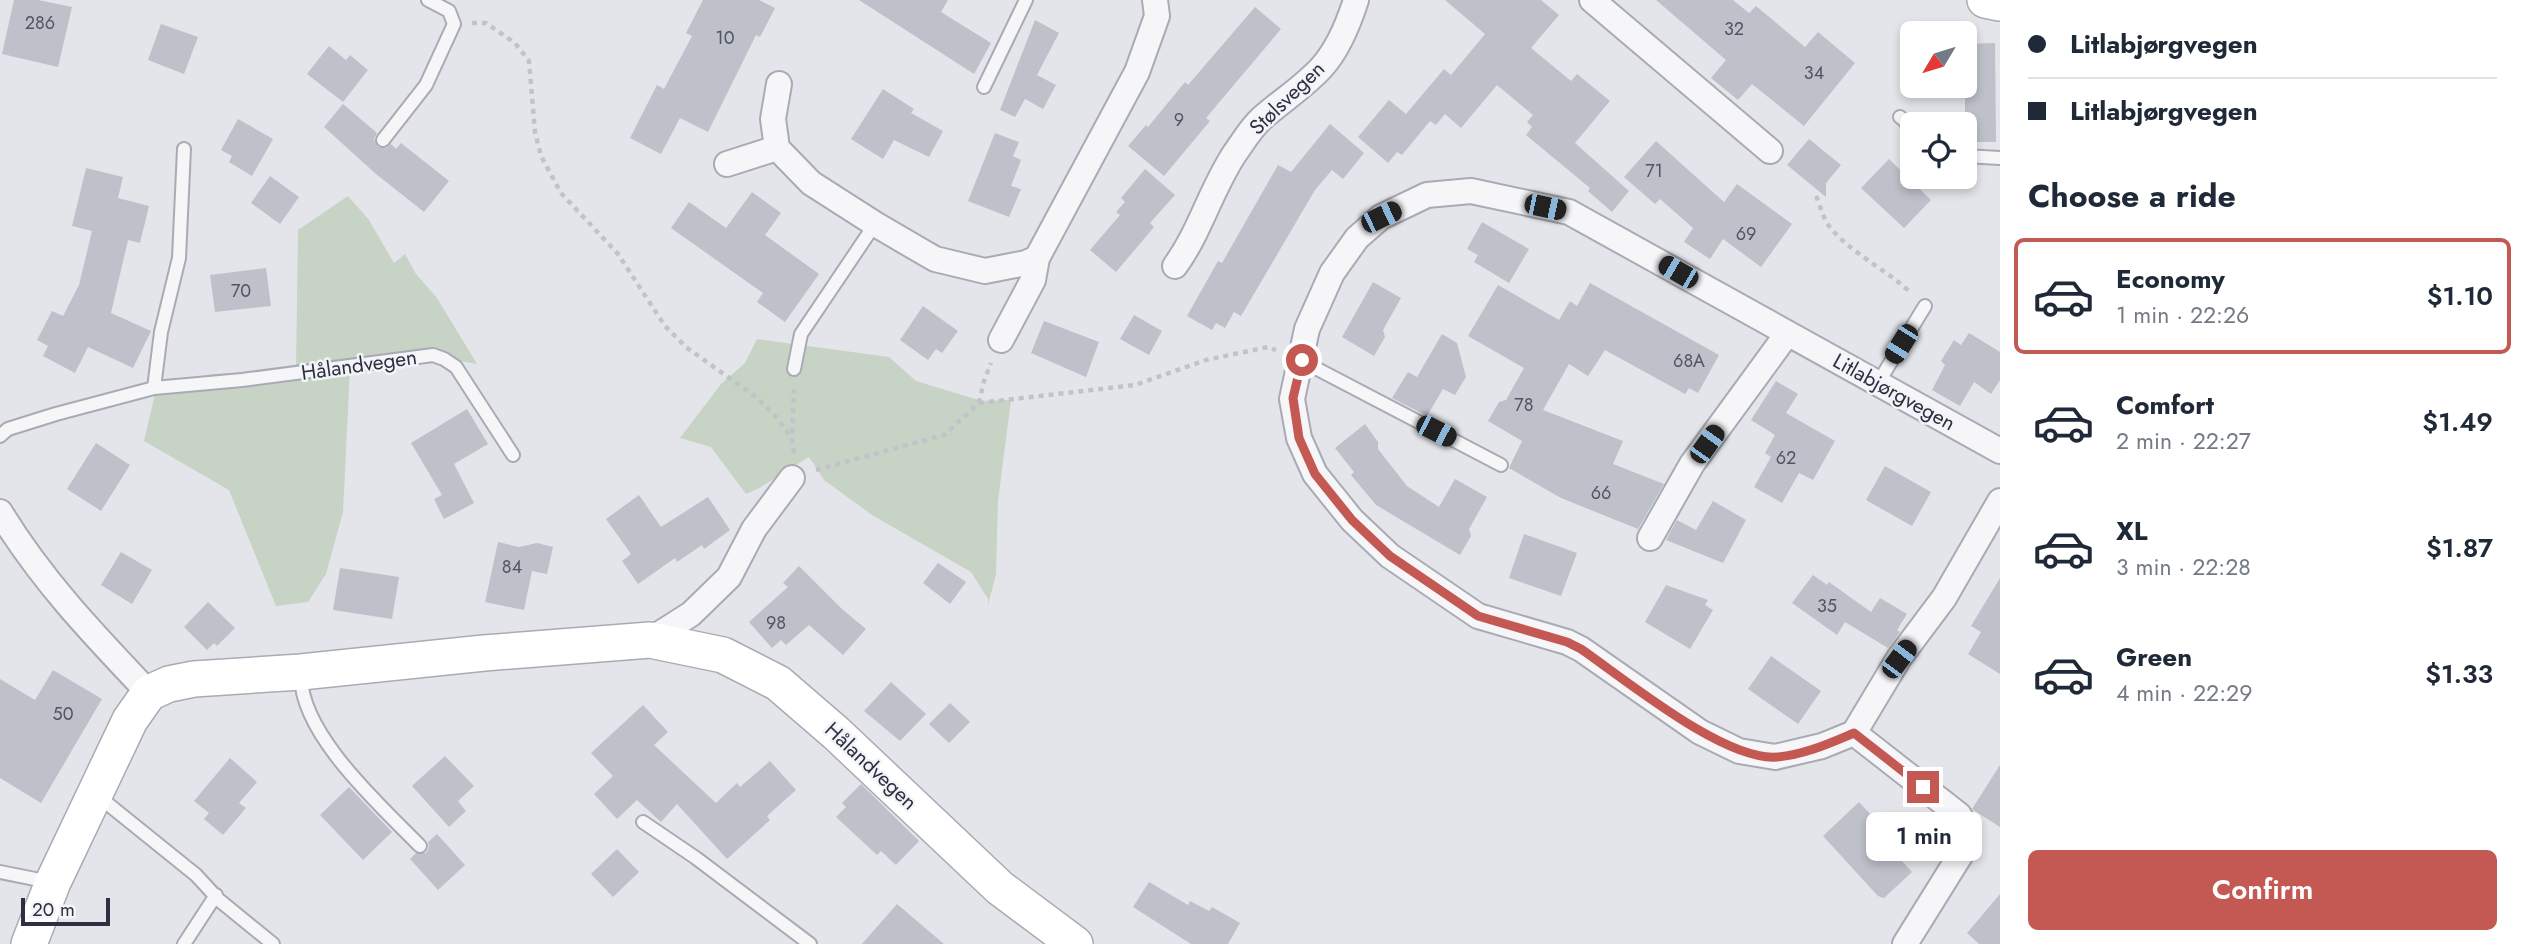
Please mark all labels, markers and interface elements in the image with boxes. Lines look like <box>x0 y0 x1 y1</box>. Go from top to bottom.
house number: 286 <box>25 10 55 36</box>
house number: 32 <box>1724 16 1744 42</box>
north arrow <box>1900 21 1978 98</box>
map controls <box>1900 21 1977 189</box>
house number: 10 <box>716 25 735 51</box>
text: Litlabjørgvegen <box>2070 25 2258 63</box>
street label: Stølsvegen <box>1242 54 1332 142</box>
house number: 34 <box>1804 60 1824 86</box>
text: Litlabjørgvegen <box>2070 92 2258 130</box>
house number: 9 <box>1174 107 1184 133</box>
button: locate <box>1900 112 1977 189</box>
house number: 71 <box>1645 158 1663 184</box>
text: Choose a ride <box>2028 173 2236 219</box>
car <box>1523 192 1568 222</box>
car <box>1358 198 1405 236</box>
house number: 69 <box>1736 221 1756 247</box>
car <box>1655 252 1702 292</box>
text: Economy <box>2116 260 2225 298</box>
icon: car <box>2032 265 2095 328</box>
text: $1.10 <box>2427 277 2493 315</box>
house number: 70 <box>231 278 251 304</box>
text: 1 min · 22:26 <box>2116 298 2249 332</box>
car <box>1881 321 1922 367</box>
street label: Hålandvegen <box>299 342 419 388</box>
route start <box>1286 344 1318 376</box>
street label: Litlabjørgvegen <box>1827 346 1961 438</box>
house number: 68A <box>1673 348 1705 374</box>
text: Comfort <box>2116 386 2214 424</box>
icon: car <box>2032 391 2095 454</box>
house number: 78 <box>1514 392 1534 418</box>
text: $1.49 <box>2422 403 2493 441</box>
car <box>1413 412 1460 450</box>
car <box>1687 421 1728 467</box>
text: 2 min · 22:27 <box>2116 424 2251 458</box>
house number: 62 <box>1776 445 1796 471</box>
house number: 66 <box>1591 480 1611 506</box>
text: XL <box>2116 512 2148 550</box>
icon: car <box>2032 517 2095 580</box>
text: $1.87 <box>2426 529 2493 567</box>
text: 3 min · 22:28 <box>2116 550 2251 584</box>
house number: 84 <box>502 554 522 580</box>
house number: 35 <box>1817 593 1837 619</box>
house number: 98 <box>766 610 786 636</box>
car <box>1878 636 1921 682</box>
text: Green <box>2116 638 2192 676</box>
icon: car <box>2032 643 2095 706</box>
text: $1.33 <box>2425 655 2493 693</box>
text: 4 min · 22:29 <box>2116 676 2252 710</box>
house number: 50 <box>53 701 74 727</box>
street label: Hålandvegen <box>818 715 924 817</box>
route end <box>1907 771 1939 803</box>
callout: 1 min <box>1865 812 1981 860</box>
text: 1 min <box>1896 819 1952 853</box>
button: Confirm <box>2028 850 2497 930</box>
scale bar <box>21 895 110 927</box>
text: 20 m <box>32 896 75 923</box>

